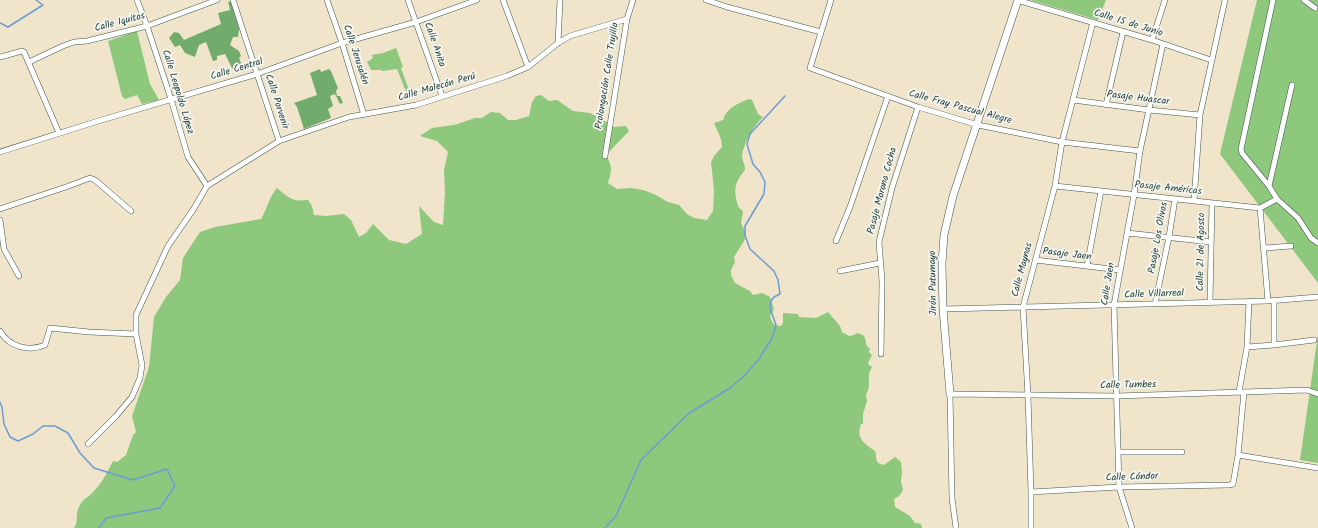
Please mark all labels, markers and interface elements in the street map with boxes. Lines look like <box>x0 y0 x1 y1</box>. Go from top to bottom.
street label: Calle 15 de Junio <box>1092 8 1164 40</box>
street label: Calle Iquitos <box>93 11 147 35</box>
street label: Calle Anita <box>421 21 447 69</box>
street label: Prolongación Calle Trujillo <box>594 22 622 130</box>
street label: Calle Jerusalén <box>340 23 370 87</box>
street label: Calle Leopoldo López <box>158 48 196 136</box>
street label: Calle Central <box>209 56 265 84</box>
street label: Calle Malecón Perú <box>397 71 477 105</box>
street label: Calle Porvenir <box>261 73 291 131</box>
street label: Calle Fray Pascual Alegre <box>907 88 1013 128</box>
street label: Pasaje Huascar <box>1106 89 1170 109</box>
street label: Pasaje Morona Cocha <box>866 146 900 236</box>
street label: Pasaje Américas <box>1134 179 1202 199</box>
street label: Pasaje Los Olivos <box>1147 201 1171 275</box>
street label: Calle 21 de Agosto <box>1195 213 1209 291</box>
street label: Calle Maynas <box>1010 242 1036 298</box>
street label: Pasaje Jaen <box>1042 246 1092 264</box>
street label: Jirón Putumayo <box>927 250 941 316</box>
street label: Calle Jaen <box>1100 262 1118 306</box>
street label: Calle Villarreal <box>1124 288 1184 302</box>
street label: Calle Tumbes <box>1100 380 1156 392</box>
street label: Calle Cóndor <box>1105 471 1159 485</box>

